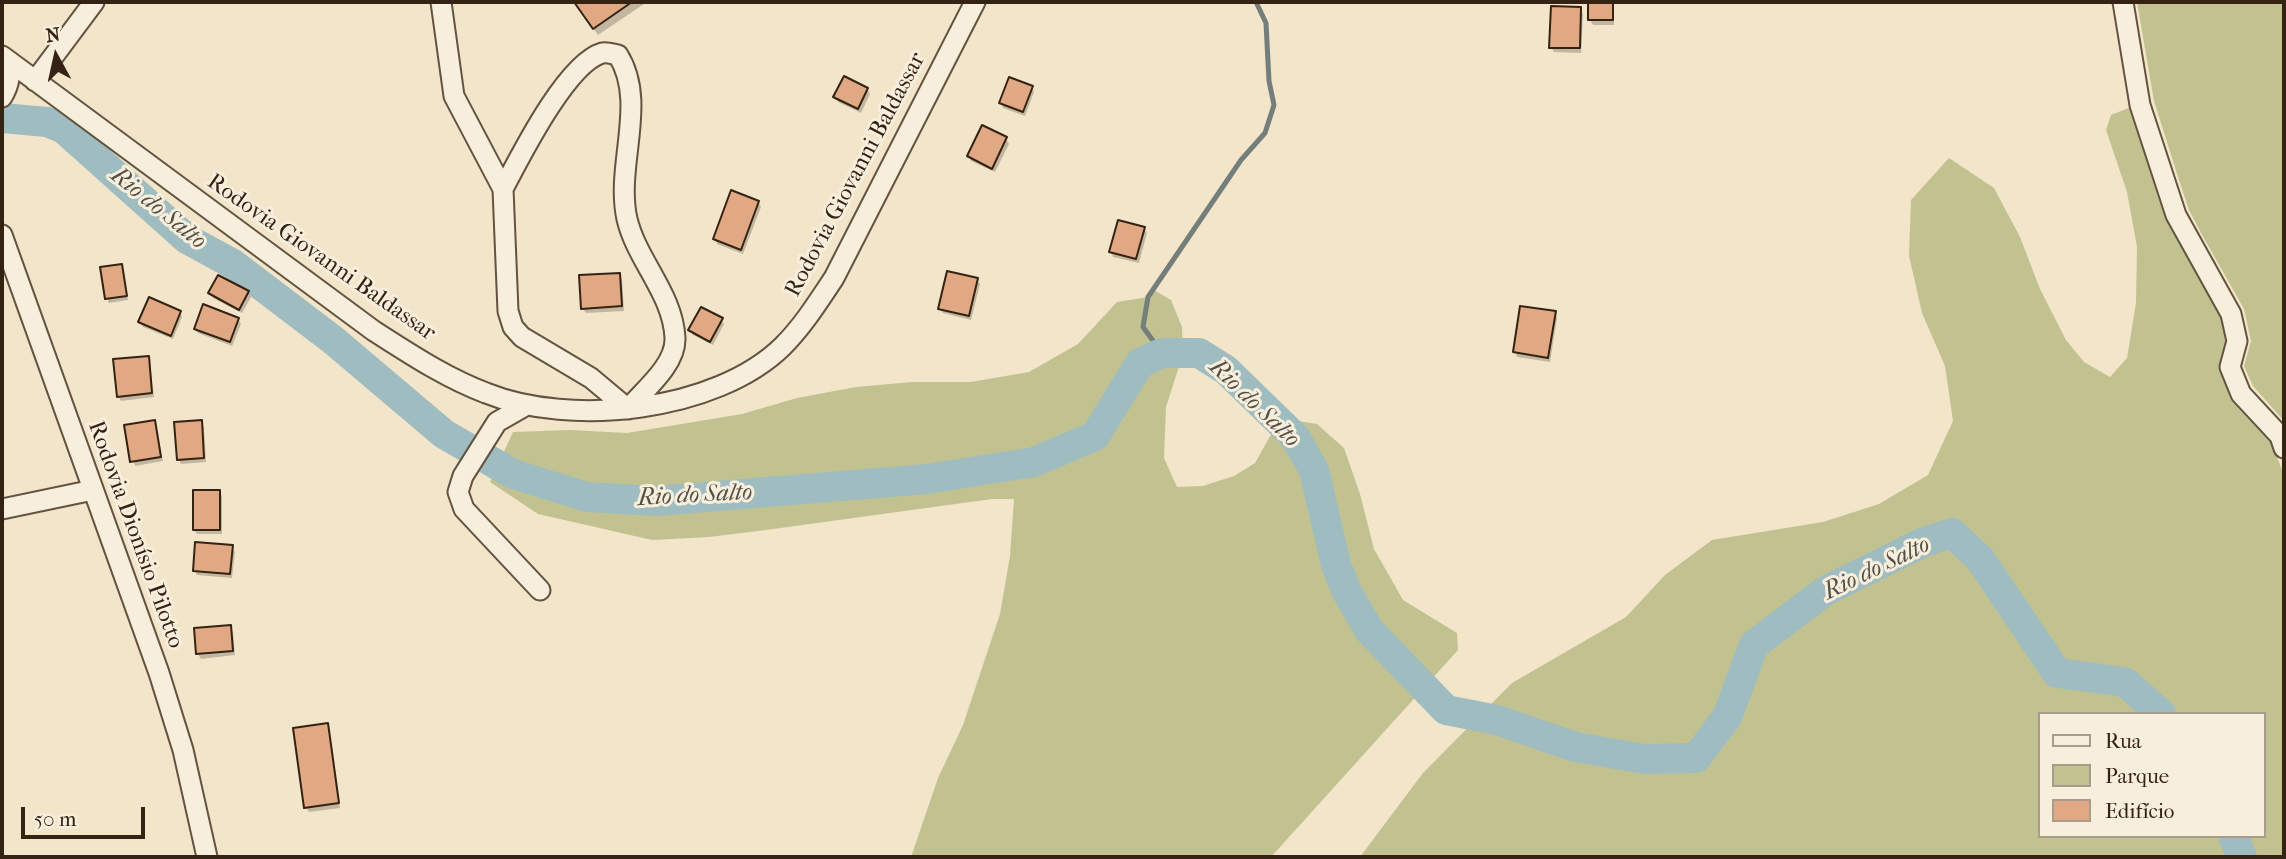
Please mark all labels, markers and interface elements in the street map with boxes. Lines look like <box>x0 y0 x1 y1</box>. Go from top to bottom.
north arrow <box>21 21 91 91</box>
text: N <box>44 23 62 47</box>
street label: Rodovia Giovanni Baldassar <box>780 48 932 302</box>
water label: Rio do Salto <box>104 162 212 256</box>
street label: Rodovia Giovanni Baldassar <box>201 169 441 347</box>
water label: Rio do Salto <box>1203 354 1305 454</box>
street label: Rodovia Dionísio Pilotto <box>81 418 189 652</box>
water label: Rio do Salto <box>637 479 753 513</box>
water label: Rio do Salto <box>1819 531 1935 607</box>
legend <box>2038 712 2265 838</box>
text: Rua <box>2105 729 2142 753</box>
text: Parque <box>2105 764 2169 788</box>
scale bar <box>24 792 149 836</box>
text: Edifício <box>2105 799 2174 823</box>
text: 50 m <box>34 807 77 831</box>

